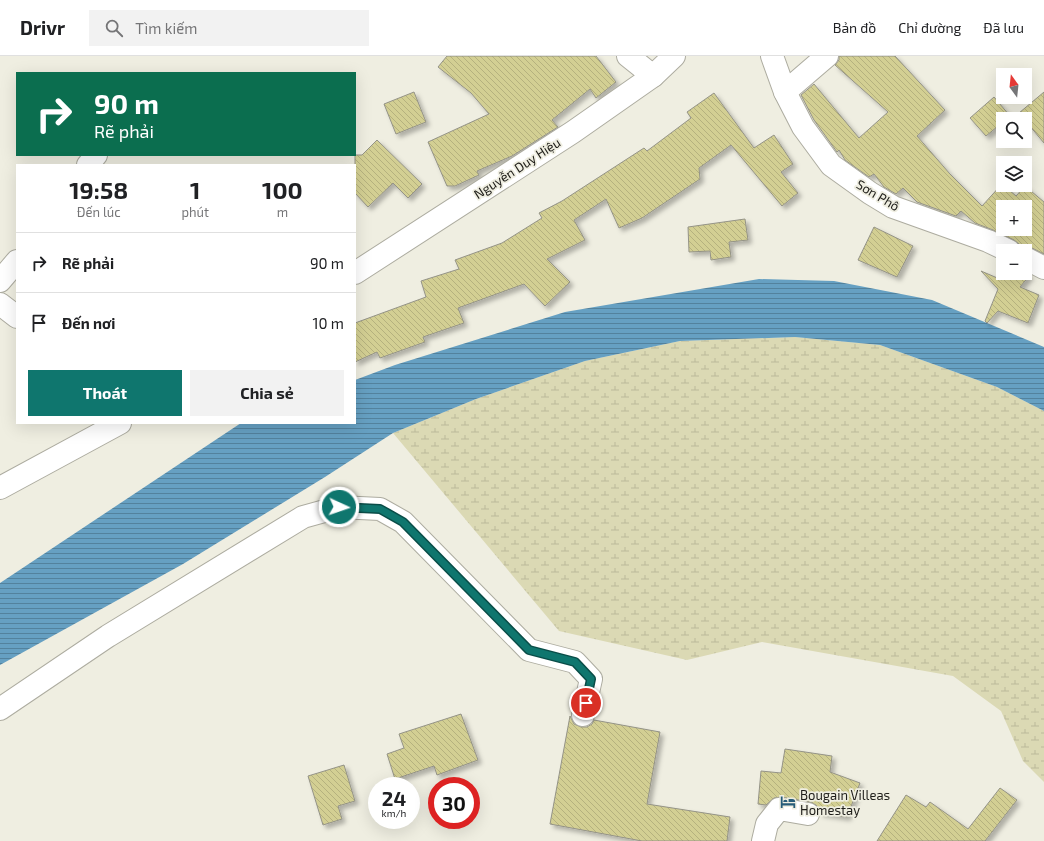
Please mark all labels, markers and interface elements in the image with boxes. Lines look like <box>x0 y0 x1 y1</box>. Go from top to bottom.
search box <box>89 10 369 46</box>
text: Drivr <box>20 16 65 39</box>
icon: search <box>103 17 125 39</box>
text: Tìm kiếm <box>135 19 197 37</box>
text: Bản đồ <box>833 19 876 36</box>
text: Chỉ đường <box>898 19 961 36</box>
text: Đã lưu <box>983 19 1024 36</box>
north arrow <box>996 68 1032 104</box>
map controls <box>996 68 1032 280</box>
text: 90 m <box>94 86 159 120</box>
icon: right <box>28 88 80 140</box>
button: search <box>996 112 1032 148</box>
text: Rẽ phải <box>94 120 154 142</box>
street label: Nguyễn Duy Hiệu <box>471 134 563 202</box>
button: layers <box>996 156 1032 192</box>
text: 19:58 <box>69 175 128 204</box>
text: 1 <box>190 175 200 204</box>
text: 100 <box>262 175 303 204</box>
street label: Sơn Phô <box>853 176 903 214</box>
button: + <box>996 200 1032 236</box>
text: Đến lúc <box>77 204 121 220</box>
text: phút <box>181 204 209 220</box>
text: m <box>277 204 288 220</box>
button: − <box>996 244 1032 280</box>
icon: right <box>28 252 50 274</box>
text: Rẽ phải <box>62 254 114 272</box>
text: 90 m <box>310 254 344 272</box>
icon: arrive <box>28 312 50 334</box>
text: Đến nơi <box>62 314 116 332</box>
text: 10 m <box>312 314 344 332</box>
button: Thoát <box>28 370 182 416</box>
button: Chia sẻ <box>190 370 344 416</box>
position arrow <box>318 486 360 528</box>
pin <box>569 686 603 720</box>
icon: arrive <box>575 692 597 714</box>
speed limit sign: 30 <box>428 777 480 829</box>
text: 24 <box>382 786 406 810</box>
place label: Bougain Villeas Homestay <box>800 787 890 818</box>
hotel icon: Bougain Villeas Homestay <box>779 793 797 811</box>
text: km/h <box>382 807 406 819</box>

